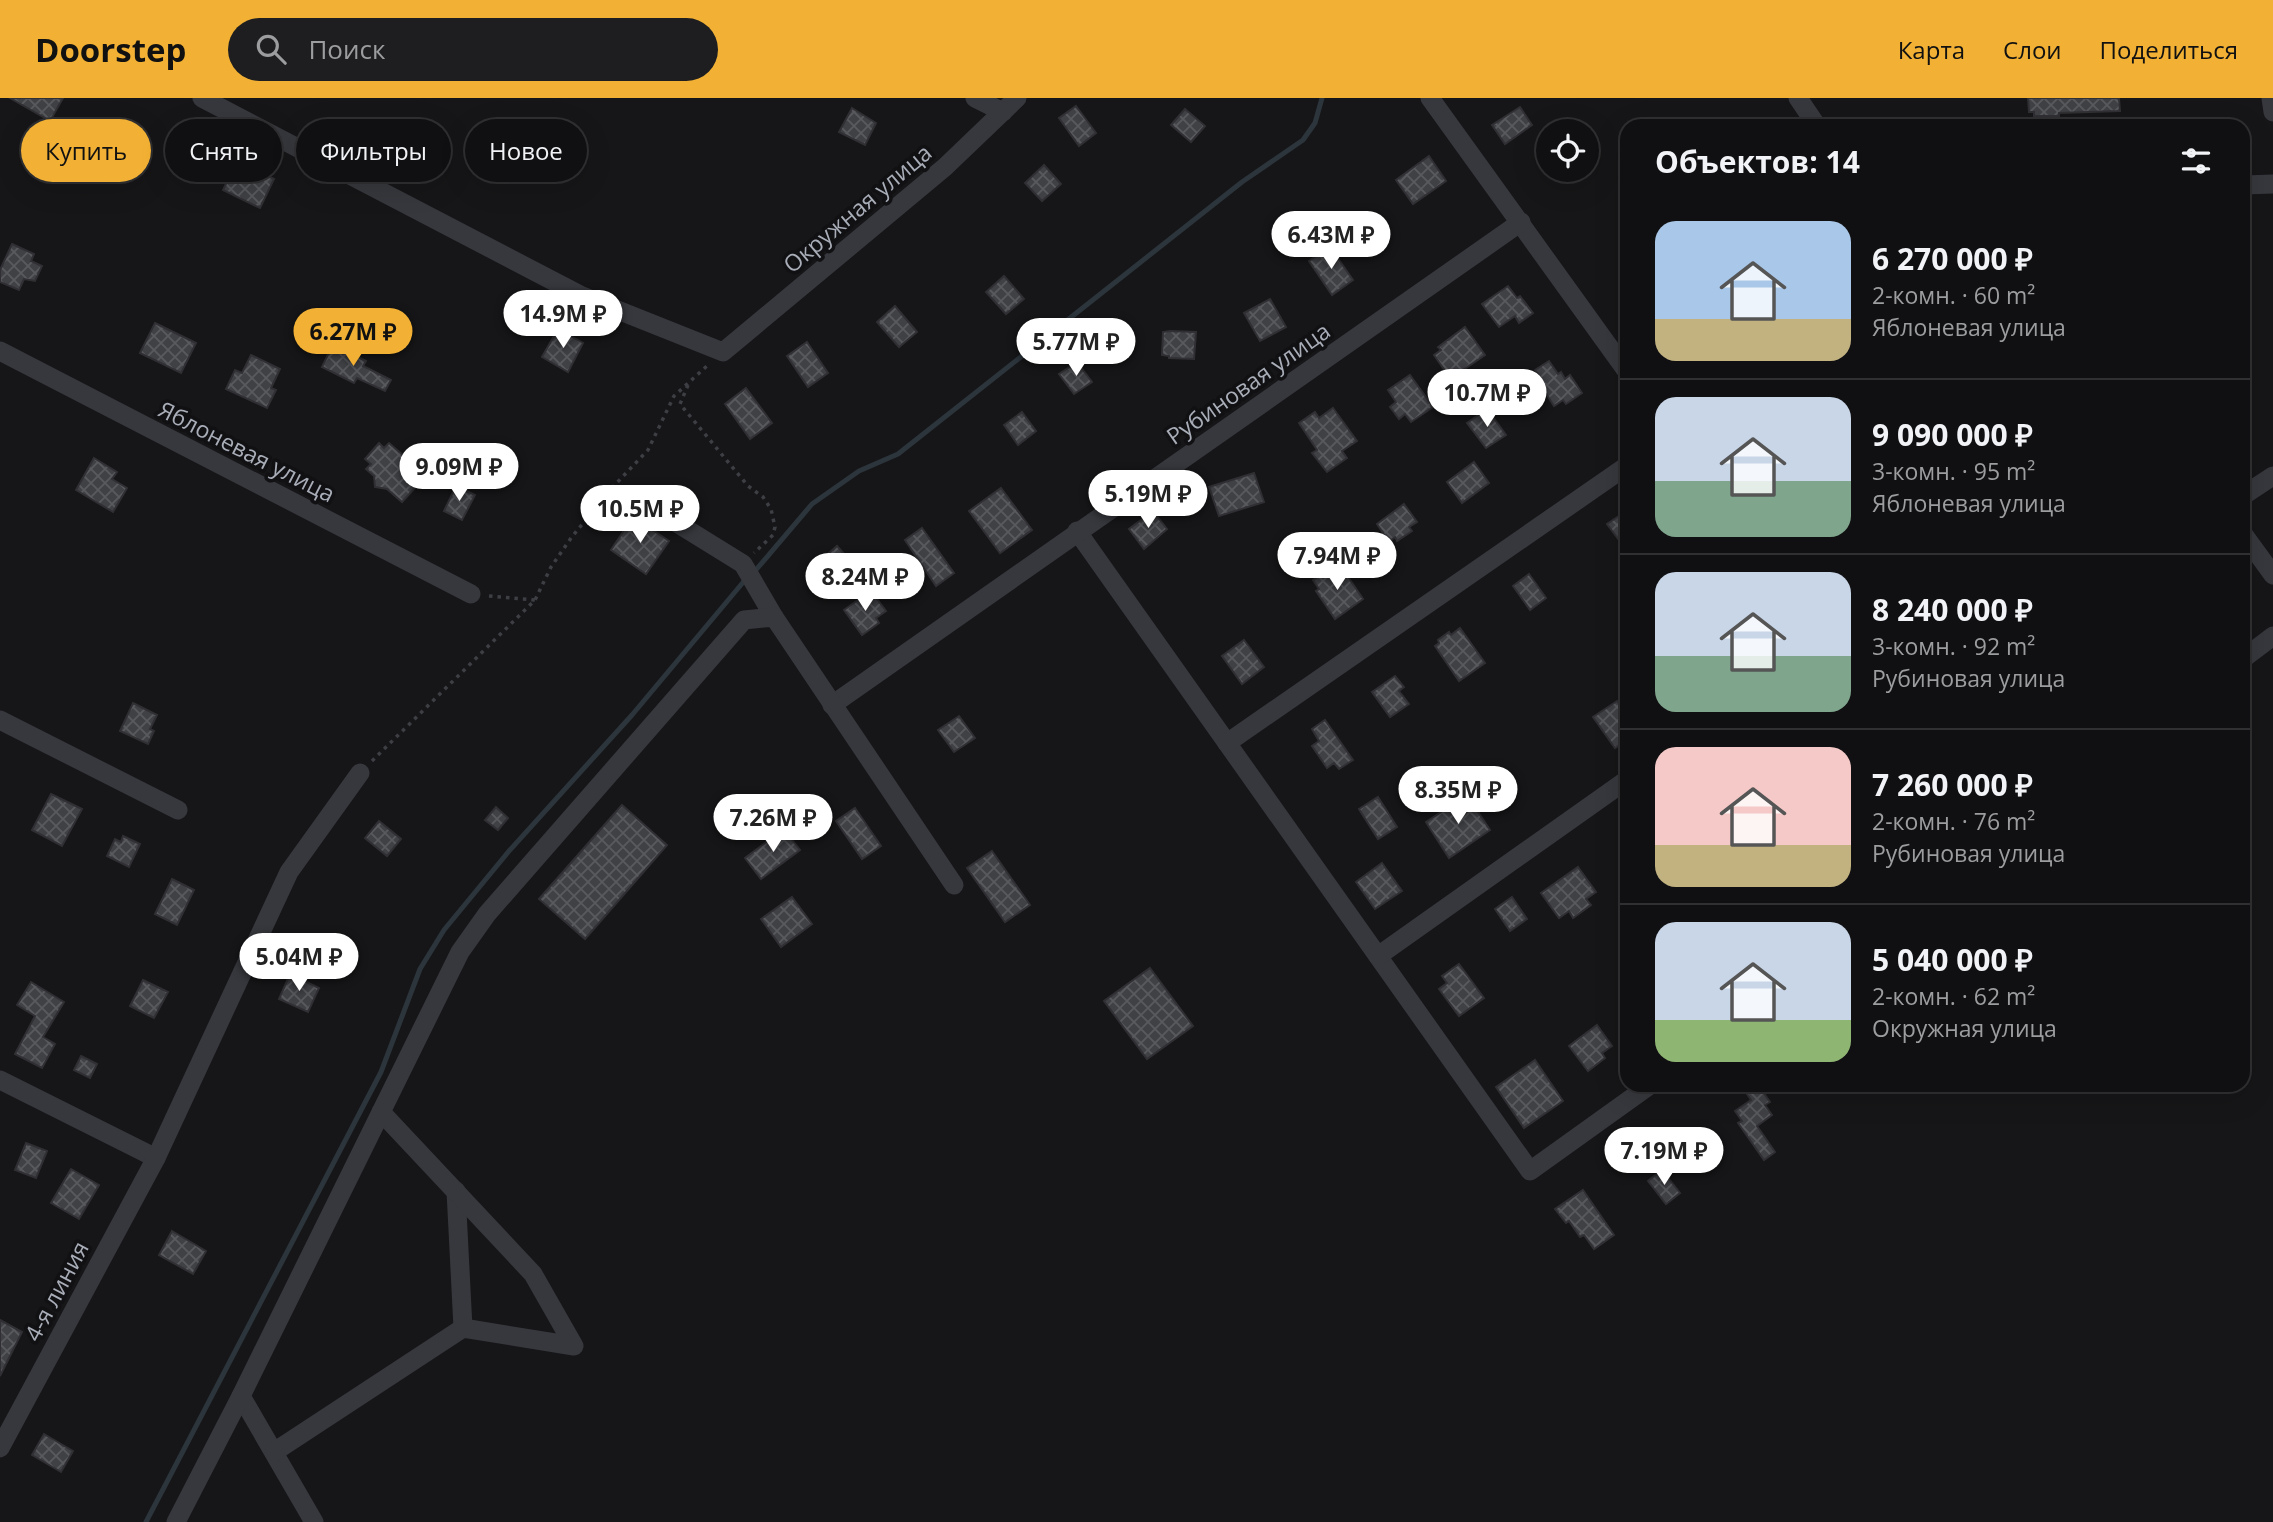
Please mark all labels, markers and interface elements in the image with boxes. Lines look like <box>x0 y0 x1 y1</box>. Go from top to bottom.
search box <box>228 18 718 81</box>
text: Doorstep <box>35 27 186 72</box>
icon: search <box>252 30 290 68</box>
text: Поиск <box>308 31 385 67</box>
text: Карта <box>1898 33 1965 66</box>
text: Слои <box>2003 33 2062 66</box>
text: Поделиться <box>2100 33 2238 66</box>
chip: Купить <box>21 119 151 182</box>
chip: Снять <box>165 119 282 182</box>
chip: Фильтры <box>296 119 451 182</box>
chip: Новое <box>465 119 587 182</box>
map controls <box>1536 119 1599 182</box>
button: locate <box>1536 119 1599 182</box>
street label: Окружная улица <box>776 136 938 280</box>
text: Объектов: 14 <box>1655 141 1860 182</box>
icon: filters <box>2177 142 2215 180</box>
pin: 6.43M ₽ <box>1266 212 1396 271</box>
text: 6.43M ₽ <box>1287 218 1375 250</box>
text: 6 270 000 ₽ <box>1872 238 2033 279</box>
icon: home <box>1711 249 1795 333</box>
text: 2-комн. · 60 m² <box>1872 279 2035 311</box>
pin: 14.9M ₽ <box>498 290 628 350</box>
text: 14.9M ₽ <box>519 297 607 329</box>
pin: 6.27M ₽ <box>288 308 418 368</box>
text: Яблоневая улица <box>1872 311 2066 343</box>
street label: Рубиновая улица <box>1160 314 1336 452</box>
text: 6.27M ₽ <box>309 315 397 347</box>
pin: 5.77M ₽ <box>1011 318 1141 378</box>
text: 5.77M ₽ <box>1032 325 1120 357</box>
pin: 10.7M ₽ <box>1422 370 1552 429</box>
text: 10.7M ₽ <box>1443 376 1531 408</box>
street label: Яблоневая улица <box>153 393 341 509</box>
text: 9 090 000 ₽ <box>1872 414 2033 455</box>
icon: home <box>1711 425 1795 509</box>
pin: 9.09M ₽ <box>394 444 524 503</box>
text: 9.09M ₽ <box>415 450 503 482</box>
text: 3-комн. · 95 m² <box>1872 455 2035 487</box>
pin: 5.19M ₽ <box>1083 470 1213 530</box>
text: 5.19M ₽ <box>1104 477 1192 509</box>
pin: 10.5M ₽ <box>575 486 705 545</box>
text: Яблоневая улица <box>1872 487 2066 519</box>
text: 10.5M ₽ <box>596 492 684 524</box>
pin: 7.94M ₽ <box>1272 532 1402 592</box>
text: 7.94M ₽ <box>1293 539 1381 571</box>
pin: 8.24M ₽ <box>800 554 930 613</box>
text: 8.24M ₽ <box>821 560 909 592</box>
text: 8 240 000 ₽ <box>1872 589 2033 630</box>
icon: home <box>1711 600 1795 684</box>
text: 3-комн. · 92 m² <box>1872 630 2035 662</box>
text: Рубиновая улица <box>1872 662 2065 694</box>
text: 7 260 000 ₽ <box>1872 764 2033 805</box>
pin: 8.35M ₽ <box>1393 766 1523 826</box>
text: 8.35M ₽ <box>1414 773 1502 805</box>
icon: home <box>1711 775 1795 859</box>
pin: 7.26M ₽ <box>708 794 838 854</box>
text: 7.26M ₽ <box>729 801 817 833</box>
text: 2-комн. · 76 m² <box>1872 805 2035 837</box>
text: Рубиновая улица <box>1872 837 2065 869</box>
pin: 5.04M ₽ <box>234 934 364 993</box>
text: 5 040 000 ₽ <box>1872 939 2033 980</box>
text: 5.04M ₽ <box>255 940 343 972</box>
icon: home <box>1711 950 1795 1034</box>
text: 2-комн. · 62 m² <box>1872 980 2035 1012</box>
text: Окружная улица <box>1872 1012 2057 1044</box>
pin: 7.19M ₽ <box>1599 1128 1729 1187</box>
text: 7.19M ₽ <box>1620 1134 1708 1166</box>
street label: 4-я линия <box>16 1235 96 1347</box>

